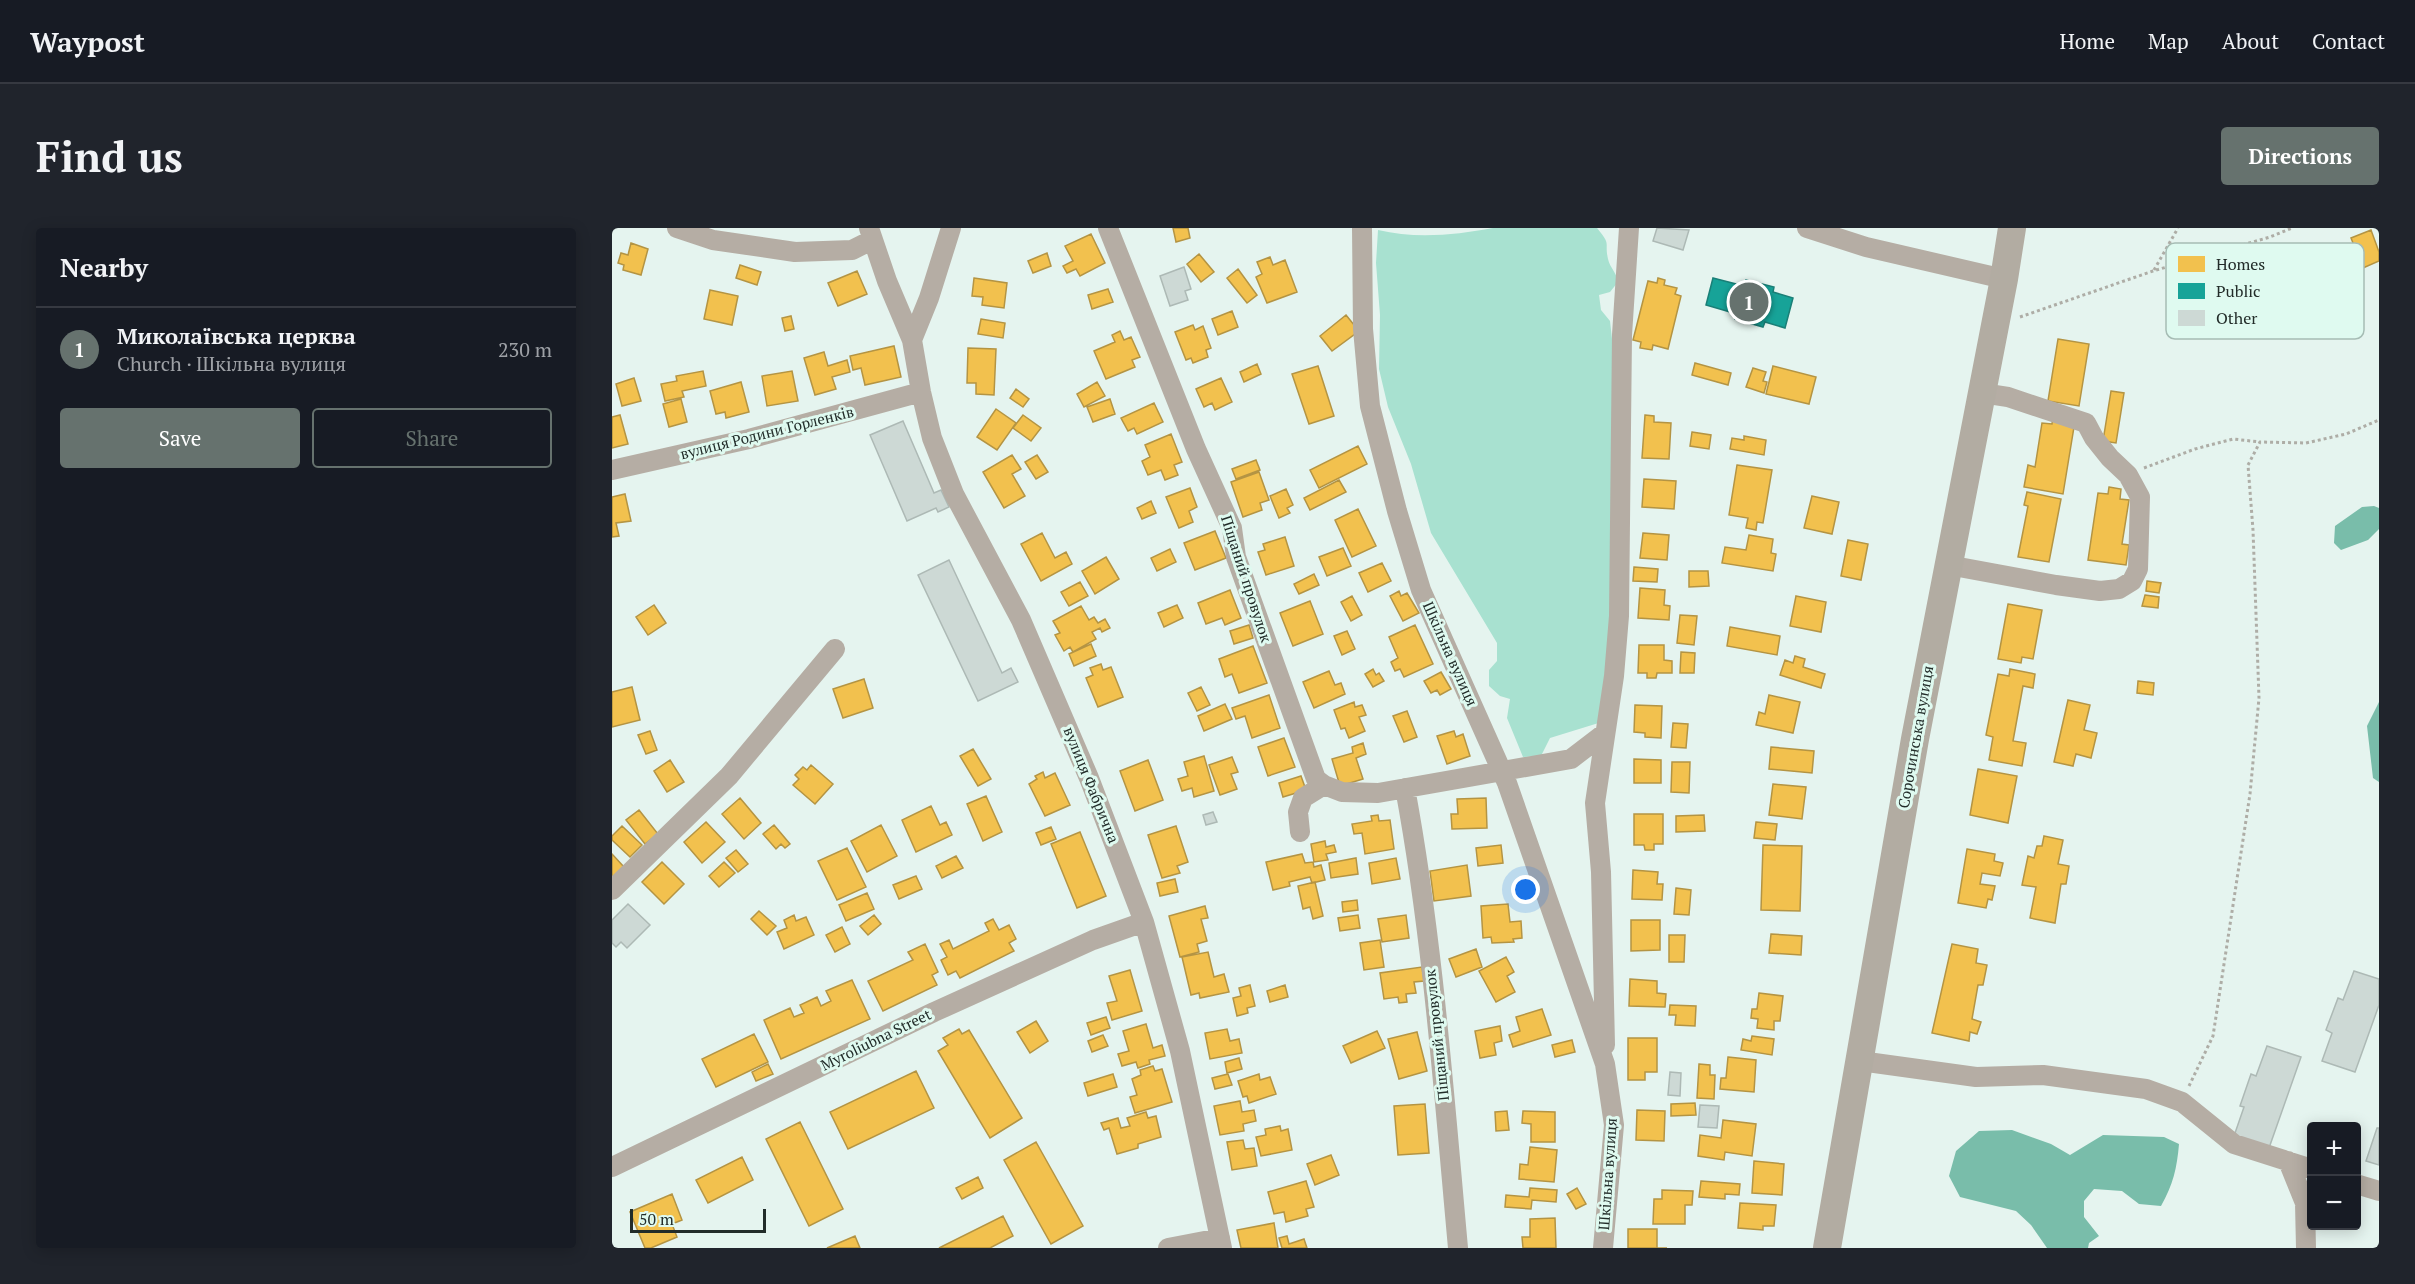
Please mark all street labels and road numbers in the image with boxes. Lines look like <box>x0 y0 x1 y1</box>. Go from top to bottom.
street label: вулиця Родини Горленків <box>678 401 856 463</box>
street label: Піщаний провулок <box>1217 513 1277 646</box>
street label: Шкільна вулиця <box>1419 598 1483 709</box>
street label: Сорочинська вулиця <box>1893 664 1937 810</box>
street label: вулиця Фабрична <box>1060 724 1124 846</box>
street label: Піщаний провулок <box>1419 967 1453 1102</box>
street label: Myroliubna Street <box>817 1003 935 1075</box>
street label: Шкільна вулиця <box>1593 1117 1621 1231</box>

